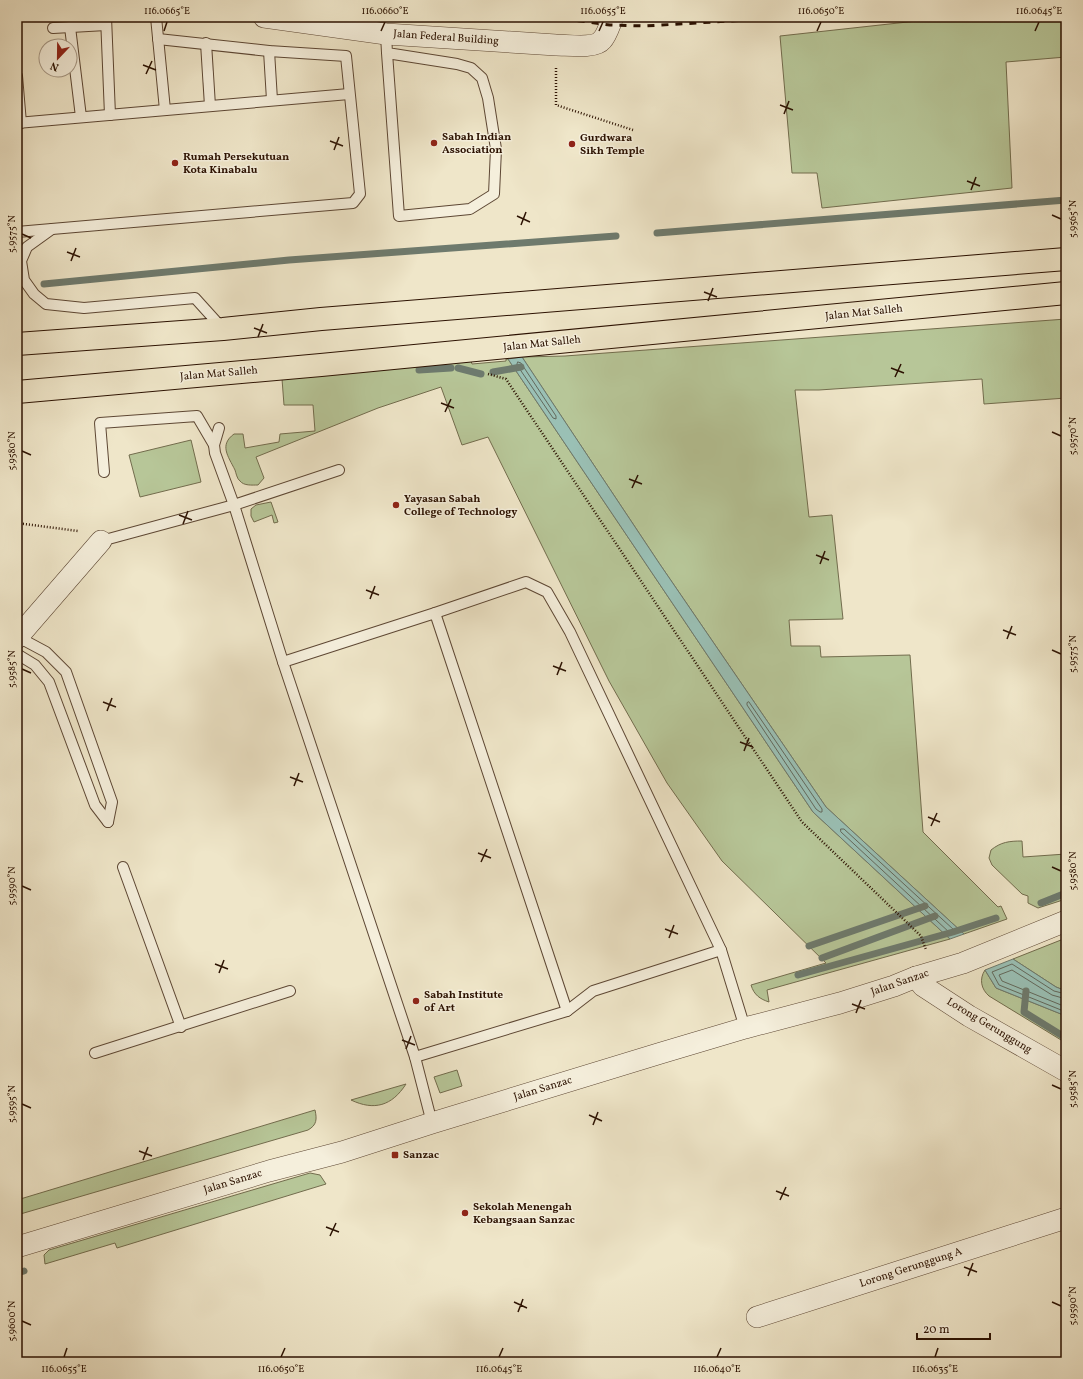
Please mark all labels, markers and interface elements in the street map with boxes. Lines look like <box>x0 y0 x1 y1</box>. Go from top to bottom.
text: 116.0665°E <box>144 4 190 18</box>
text: 116.0660°E <box>362 4 409 18</box>
text: 116.0655°E <box>580 4 626 18</box>
text: 116.0650°E <box>798 4 844 18</box>
text: 116.0645°E <box>1016 4 1062 18</box>
street label: Jalan Federal Building <box>393 27 500 49</box>
north arrow <box>38 38 78 78</box>
text: N <box>48 57 61 74</box>
place label: Sabah Indian Association <box>442 130 511 158</box>
place label: Gurdwara Sikh Temple <box>580 131 645 159</box>
marker: Sabah Indian Association <box>429 138 439 148</box>
marker: Gurdwara Sikh Temple <box>567 139 577 149</box>
place label: Rumah Persekutuan Kota Kinabalu <box>183 150 289 178</box>
marker: Rumah Persekutuan Kota Kinabalu <box>170 158 180 168</box>
text: 5.9565°N <box>1066 199 1080 238</box>
text: 5.9575°N <box>5 214 19 253</box>
street label: Jalan Mat Salleh <box>824 301 904 325</box>
street label: Jalan Mat Salleh <box>502 332 582 356</box>
street label: Jalan Mat Salleh <box>179 363 259 385</box>
text: 5.9570°N <box>1066 416 1080 455</box>
text: 5.9580°N <box>5 431 19 471</box>
place label: Yayasan Sabah College of Technology <box>404 492 518 520</box>
marker: Yayasan Sabah College of Technology <box>391 500 401 510</box>
text: 5.9575°N <box>1066 634 1080 673</box>
text: 5.9585°N <box>5 649 19 688</box>
text: 5.9580°N <box>1066 851 1080 891</box>
text: 5.9590°N <box>5 866 19 906</box>
street label: Jalan Sanzac <box>869 966 931 1000</box>
place label: Sabah Institute of Art <box>424 988 503 1016</box>
street label: Lorong Gerunggung <box>944 995 1035 1058</box>
marker: Sabah Institute of Art <box>411 996 421 1006</box>
text: 5.9585°N <box>1066 1069 1080 1108</box>
street label: Jalan Sanzac <box>512 1073 574 1105</box>
text: 5.9595°N <box>5 1084 19 1123</box>
place label: Sanzac <box>403 1148 439 1163</box>
marker: Sanzac <box>390 1150 400 1160</box>
street label: Jalan Sanzac <box>202 1166 264 1198</box>
place label: Sekolah Menengah Kebangsaan Sanzac <box>473 1200 575 1228</box>
marker: Sekolah Menengah Kebangsaan Sanzac <box>460 1208 470 1218</box>
street label: Lorong Gerunggung A <box>858 1244 964 1292</box>
text: 5.9590°N <box>1066 1286 1080 1326</box>
text: 5.9600°N <box>5 1300 19 1342</box>
scale bar <box>917 1315 990 1341</box>
text: 20 m <box>923 1322 950 1338</box>
text: 116.0655°E <box>41 1362 87 1376</box>
text: 116.0650°E <box>258 1362 304 1376</box>
text: 116.0645°E <box>476 1362 522 1376</box>
text: 116.0640°E <box>693 1362 741 1376</box>
text: 116.0635°E <box>912 1362 958 1376</box>

